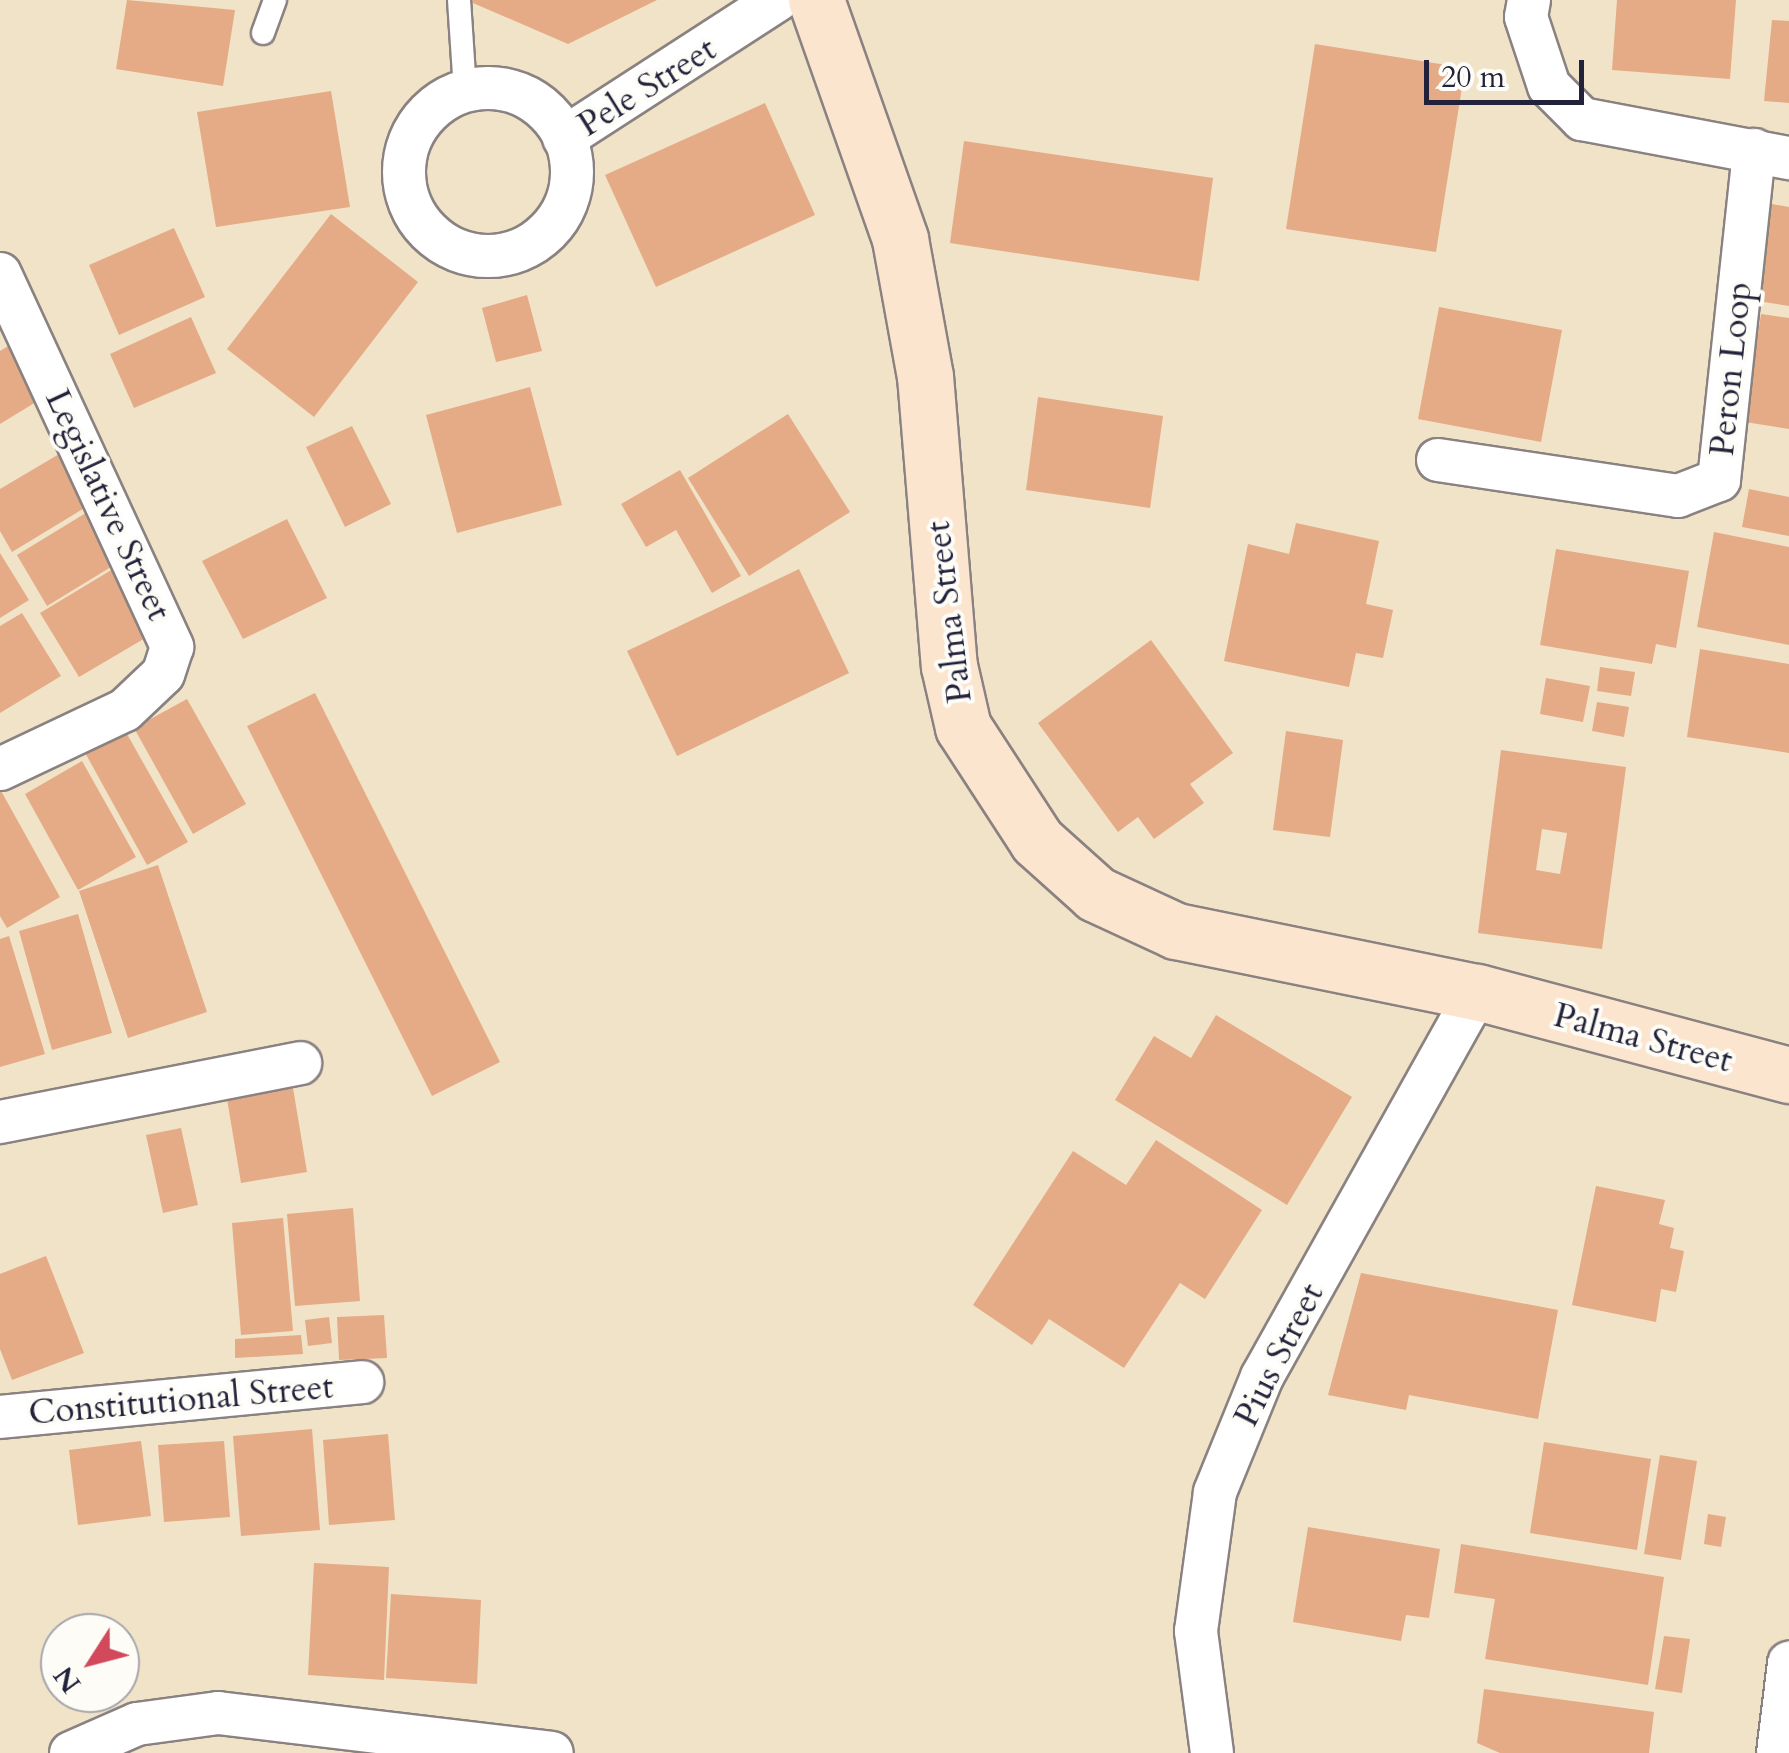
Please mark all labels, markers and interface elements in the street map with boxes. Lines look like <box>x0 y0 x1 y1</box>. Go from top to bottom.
street label: Pele Street <box>570 28 724 146</box>
scale bar <box>1429 40 1589 102</box>
text: 20 m <box>1441 57 1505 98</box>
street label: Peron Loop <box>1701 280 1761 458</box>
street label: Legislative Street <box>36 383 180 627</box>
street label: Palma Street <box>917 519 981 705</box>
street label: Palma Street <box>1549 994 1737 1082</box>
street label: Pius Street <box>1225 1276 1333 1434</box>
street label: Constitutional Street <box>27 1366 335 1434</box>
north arrow <box>40 1613 140 1713</box>
text: N <box>45 1658 90 1700</box>

